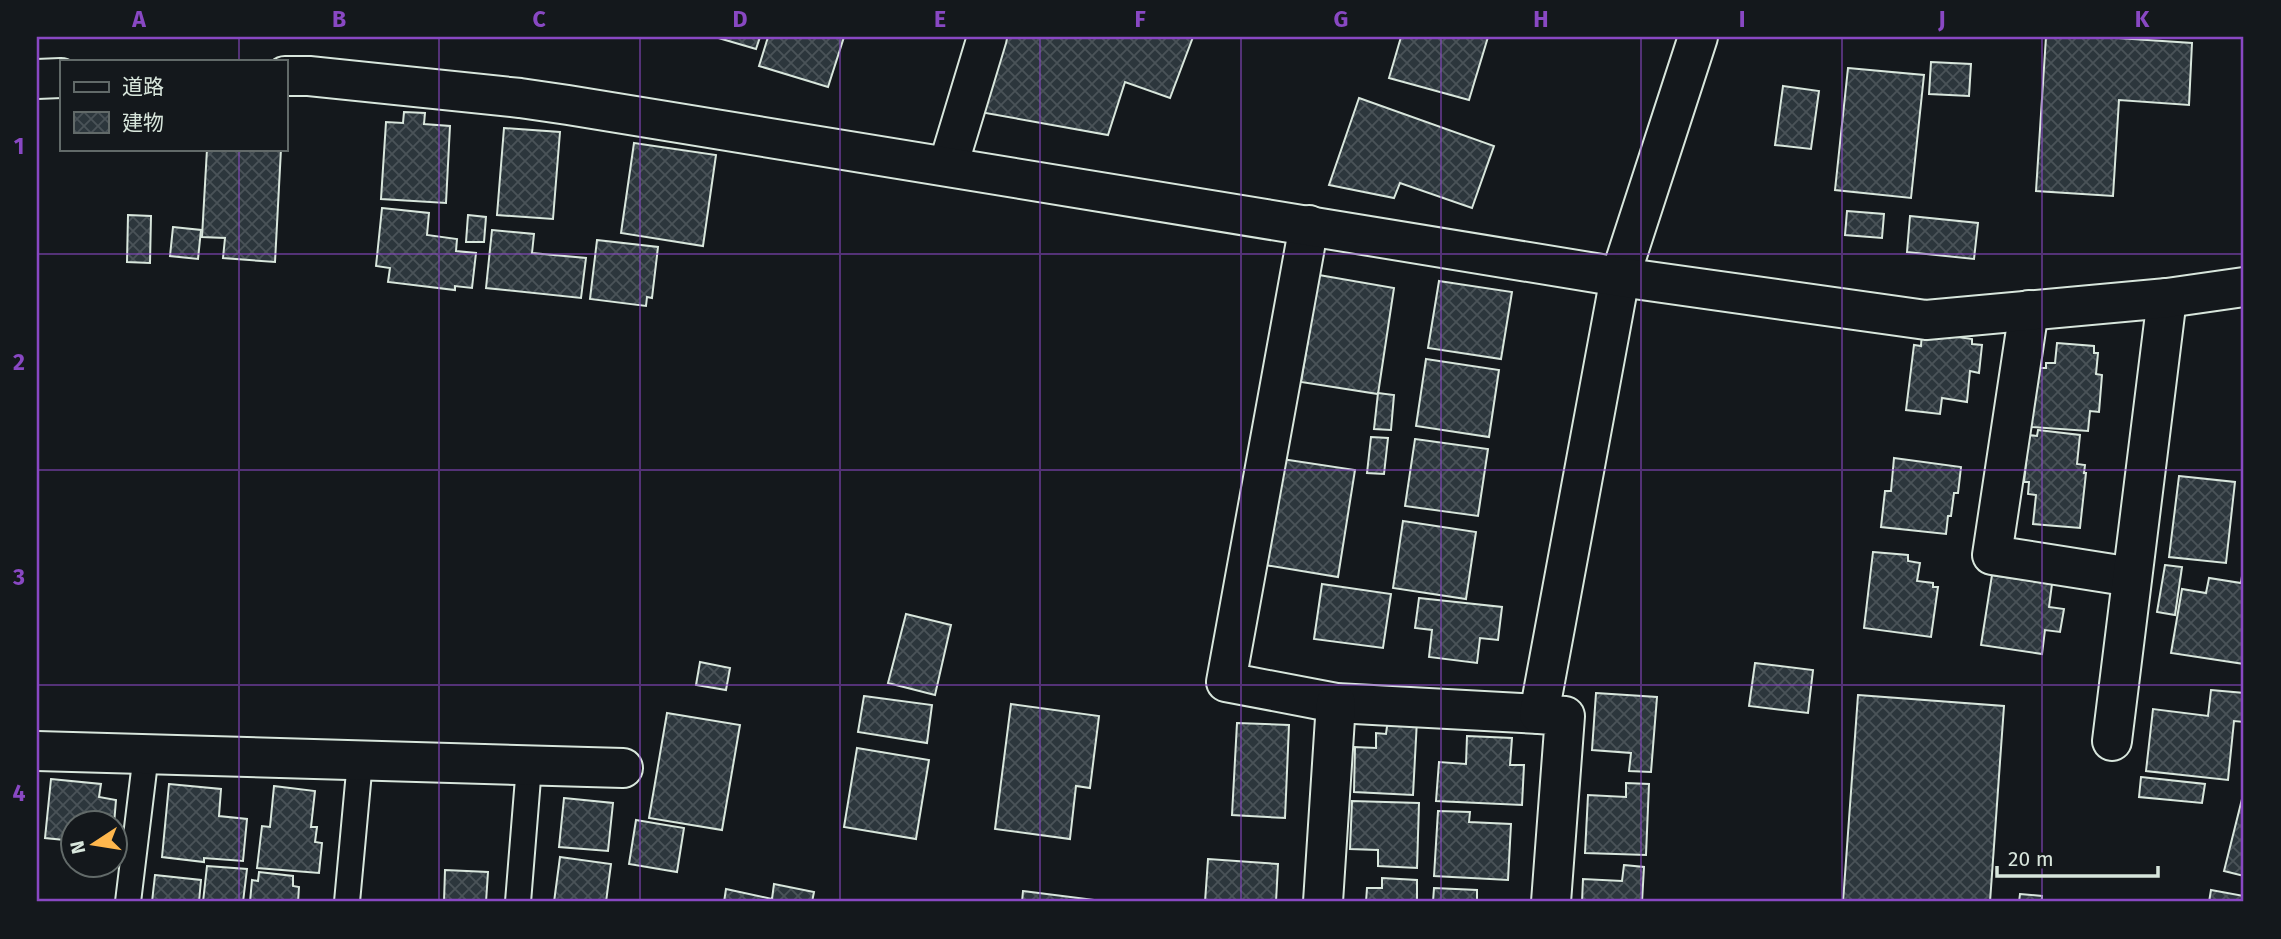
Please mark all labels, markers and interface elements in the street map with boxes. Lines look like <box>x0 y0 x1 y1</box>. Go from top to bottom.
text: A <box>131 5 146 33</box>
text: B <box>332 5 346 33</box>
text: C <box>532 5 546 33</box>
text: D <box>733 5 748 33</box>
text: E <box>934 5 946 33</box>
text: F <box>1134 5 1146 33</box>
text: G <box>1334 5 1348 33</box>
text: H <box>1533 5 1549 33</box>
text: I <box>1739 5 1745 33</box>
text: J <box>1937 5 1946 33</box>
text: K <box>2135 5 2150 33</box>
legend <box>60 60 287 150</box>
text: 道路 <box>122 74 164 100</box>
text: 建物 <box>122 110 164 136</box>
text: 1 <box>14 132 24 160</box>
text: 2 <box>13 348 25 376</box>
text: 3 <box>12 563 25 591</box>
text: 4 <box>13 779 26 807</box>
north arrow <box>60 810 130 880</box>
scale bar <box>1997 834 2158 878</box>
text: N <box>65 839 90 856</box>
text: 20 m <box>2008 846 2054 872</box>

